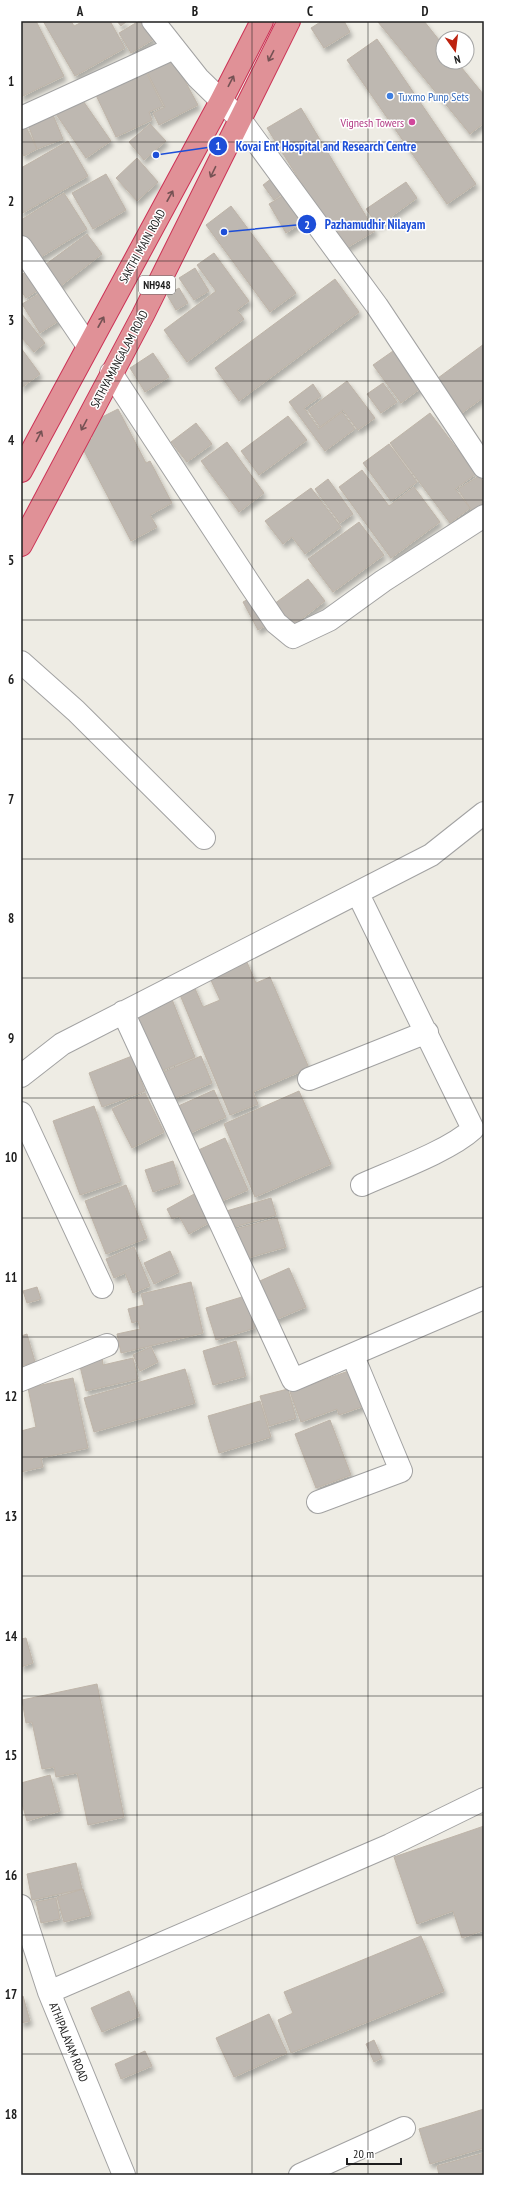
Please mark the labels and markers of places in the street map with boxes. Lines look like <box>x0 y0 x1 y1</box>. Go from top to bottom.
place label: Tuxmo Punp Sets <box>398 89 469 104</box>
marker: Tuxmo Punp Sets <box>385 91 395 101</box>
place label: Vignesh Towers <box>339 115 404 130</box>
marker: Vignesh Towers <box>407 117 417 127</box>
callout: Kovai Ent Hospital and Research Centre <box>208 133 424 158</box>
callout: Pazhamudhir Nilayam <box>297 212 433 237</box>

